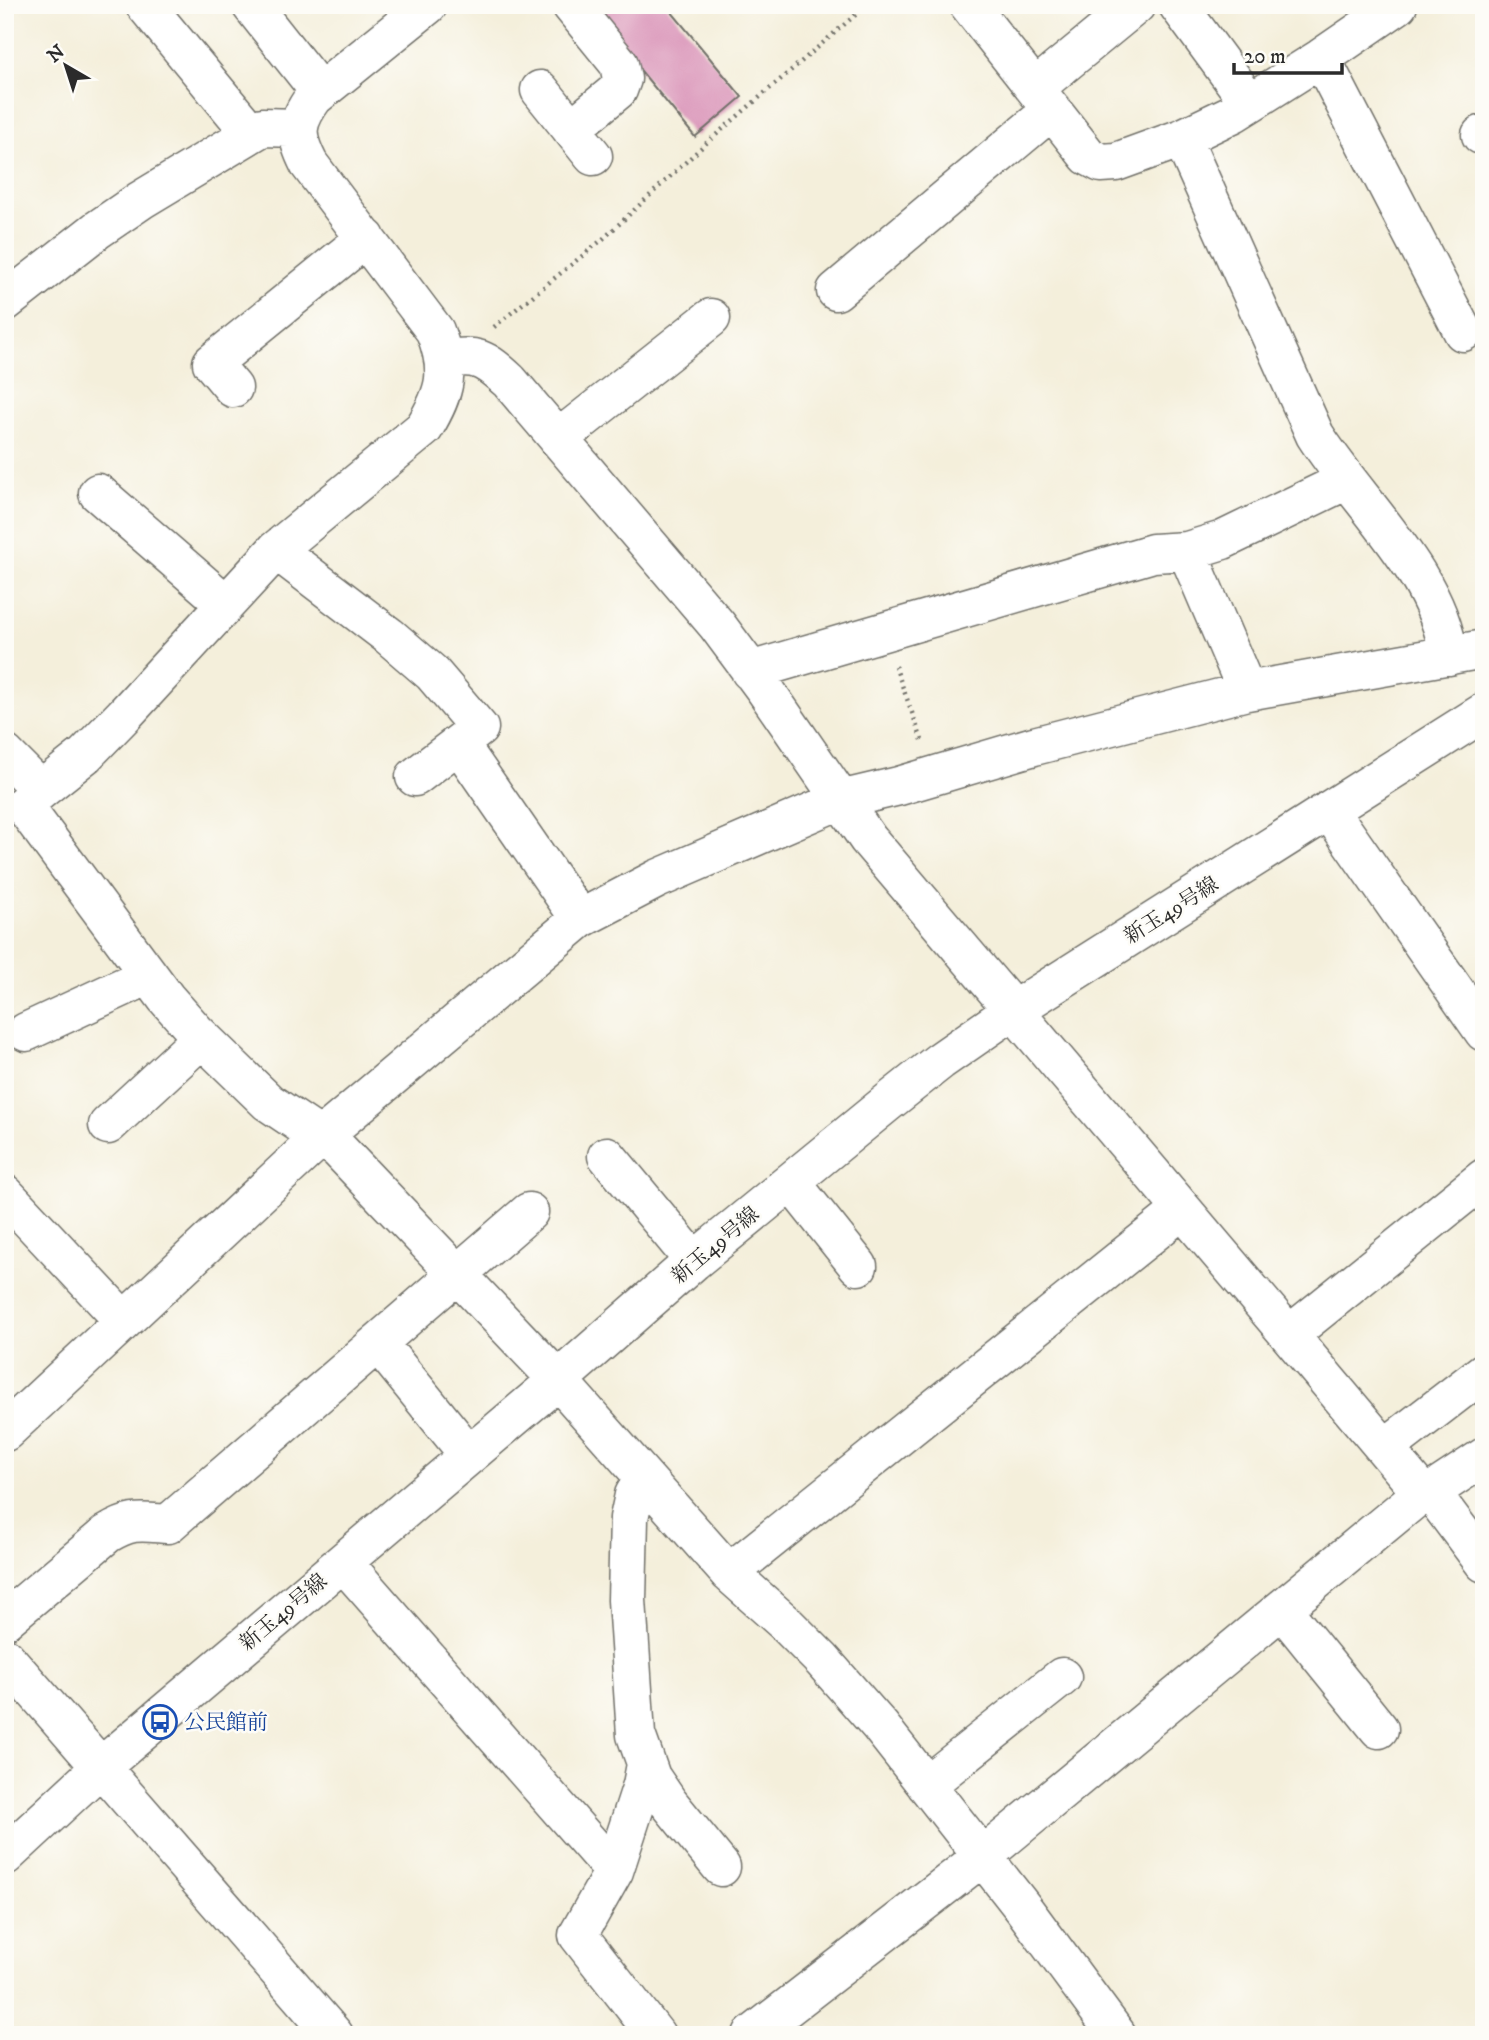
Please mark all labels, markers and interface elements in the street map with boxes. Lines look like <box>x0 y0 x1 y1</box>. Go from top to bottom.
north arrow <box>32 32 102 102</box>
scale bar <box>1234 32 1342 76</box>
text: N <box>43 40 70 68</box>
text: 20 m <box>1244 44 1286 70</box>
street label: 新玉49号線 <box>1119 872 1224 950</box>
street label: 新玉49号線 <box>666 1202 765 1290</box>
street label: 新玉49号線 <box>234 1569 333 1657</box>
bus stop icon: 公民館前 <box>141 1703 179 1741</box>
place label: 公民館前 <box>184 1710 268 1736</box>

